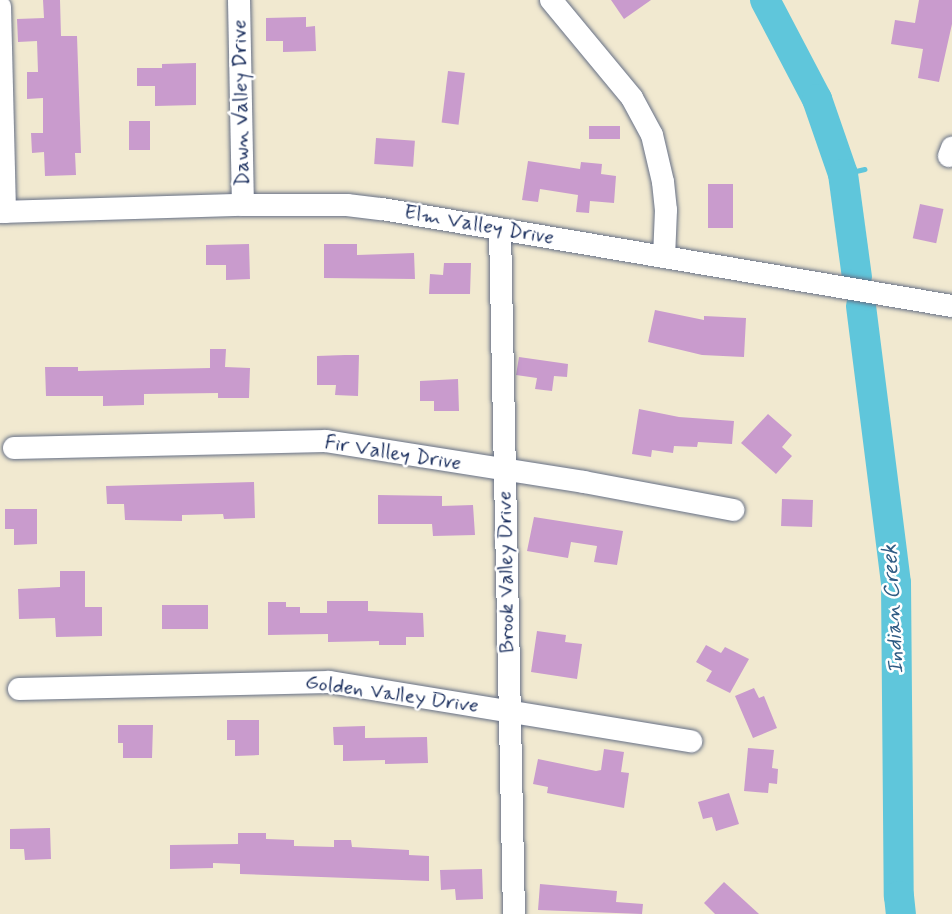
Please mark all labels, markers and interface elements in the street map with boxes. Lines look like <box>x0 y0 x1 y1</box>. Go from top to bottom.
street label: Dawn Valley Drive <box>227 20 255 186</box>
street label: Elm Valley Drive <box>404 200 554 250</box>
street label: Fir Valley Drive <box>325 430 461 476</box>
street label: Brook Valley Drive <box>492 492 520 652</box>
water label: Indian Creek <box>877 543 911 675</box>
street label: Golden Valley Drive <box>306 670 478 718</box>

